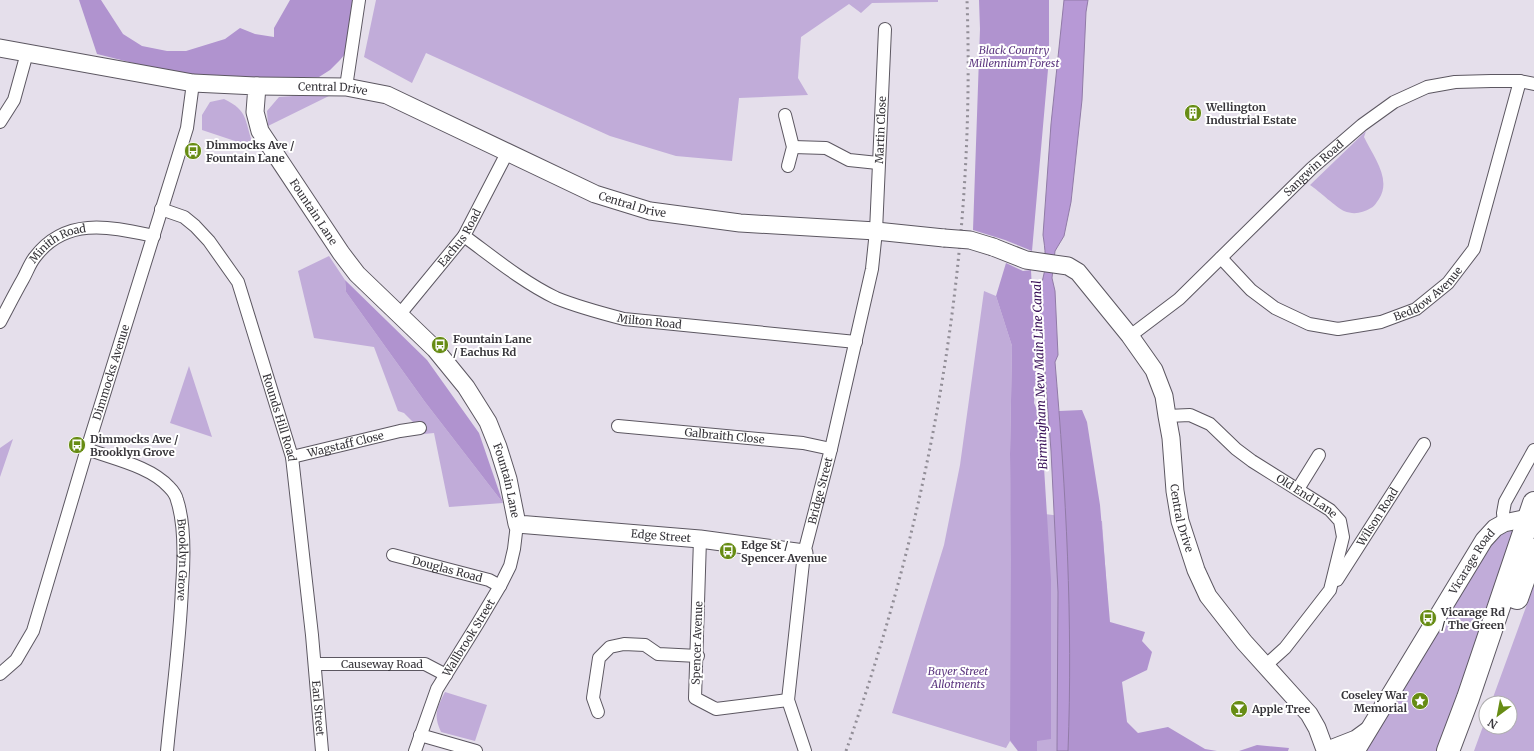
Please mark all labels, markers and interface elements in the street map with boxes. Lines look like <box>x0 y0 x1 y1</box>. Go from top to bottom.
park label: Black Country Millennium Forest <box>968 43 1059 70</box>
street label: Central Drive <box>298 79 369 98</box>
street label: Martin Close <box>872 96 889 164</box>
place label: Wellington Industrial Estate <box>1205 100 1296 127</box>
building icon: Wellington Industrial Estate <box>1183 103 1203 123</box>
street label: Sangwin Road <box>1281 137 1346 199</box>
place label: Dimmocks Ave / Fountain Lane <box>206 138 295 165</box>
bus stop icon: Dimmocks Ave / Fountain Lane <box>183 141 203 161</box>
street label: Fountain Lane <box>287 176 341 248</box>
street label: Central Drive <box>597 188 667 220</box>
street label: Eachus Road <box>435 206 484 270</box>
street label: Minith Road <box>26 221 87 266</box>
street label: Beddow Avenue <box>1391 263 1465 324</box>
water label: Birmingham New Main Line Canal <box>1029 280 1050 470</box>
street label: Milton Road <box>616 311 683 332</box>
street label: Dimmocks Avenue <box>89 323 132 422</box>
place label: Fountain Lane / Eachus Rd <box>453 332 532 359</box>
bus stop icon: Fountain Lane / Eachus Rd <box>430 335 450 355</box>
street label: Rounds Hill Road <box>260 372 299 462</box>
street label: Galbraith Close <box>684 425 765 446</box>
street label: Wagstaff Close <box>305 428 385 460</box>
place label: Dimmocks Ave / Brooklyn Grove <box>90 432 179 459</box>
bus stop icon: Dimmocks Ave / Brooklyn Grove <box>67 435 87 455</box>
street label: Fountain Lane <box>490 441 523 519</box>
street label: Bridge Street <box>805 455 836 526</box>
street label: Old End Lane <box>1274 471 1341 521</box>
street label: Central Drive <box>1167 483 1197 554</box>
street label: Wilson Road <box>1353 485 1401 549</box>
street label: Brooklyn Grove <box>174 518 190 601</box>
street label: Edge Street <box>630 526 692 545</box>
street label: Vicarage Road <box>1445 526 1498 598</box>
place label: Edge St / Spencer Avenue <box>741 538 827 565</box>
bus stop icon: Edge St / Spencer Avenue <box>718 541 738 561</box>
street label: Douglas Road <box>410 553 484 585</box>
street label: Wallbrook Street <box>439 596 498 680</box>
street label: Spencer Avenue <box>689 601 705 685</box>
place label: Vicarage Rd / The Green <box>1440 605 1505 632</box>
bus stop icon: Vicarage Rd / The Green <box>1418 608 1438 628</box>
street label: Causeway Road <box>341 657 423 671</box>
park label: Bayer Street Allotments <box>928 664 988 691</box>
street label: Earl Street <box>309 680 328 737</box>
place label: Coseley War Memorial <box>1341 688 1407 715</box>
place icon: Coseley War Memorial <box>1410 691 1430 711</box>
north arrow <box>1478 695 1518 735</box>
bar icon: Apple Tree <box>1229 699 1249 719</box>
place label: Apple Tree <box>1251 702 1310 716</box>
text: N <box>1485 715 1500 732</box>

